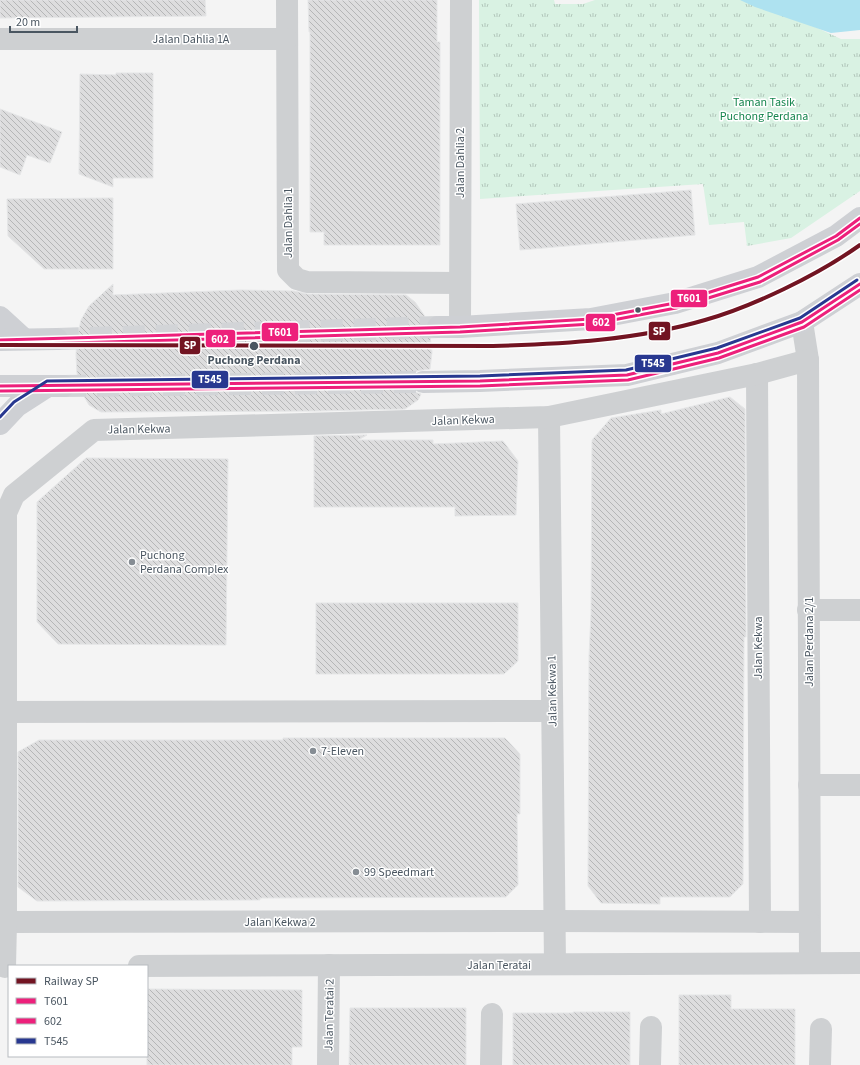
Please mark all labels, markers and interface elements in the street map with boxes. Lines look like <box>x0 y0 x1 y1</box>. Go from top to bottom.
scale bar <box>10 8 77 34</box>
text: 20 m <box>16 14 40 31</box>
street label: Jalan Dahlia 1A <box>153 31 230 48</box>
park label: Taman Tasik Puchong Perdana <box>720 94 808 125</box>
street label: Jalan Dahlia 2 <box>452 128 469 198</box>
street label: Jalan Dahlia 1 <box>280 188 297 258</box>
line badge: T601 <box>670 289 708 308</box>
text: T601 <box>677 291 701 306</box>
unlabelled marker <box>633 305 643 315</box>
line badge: 602 <box>585 313 616 332</box>
text: 602 <box>592 315 610 330</box>
line badge: SP <box>648 321 671 341</box>
line badge: T601 <box>261 322 299 342</box>
text: SP <box>653 324 666 339</box>
text: T601 <box>268 325 292 340</box>
line badge: 602 <box>205 329 236 348</box>
text: 602 <box>211 332 229 347</box>
line badge: SP <box>179 336 201 355</box>
text: SP <box>184 338 197 353</box>
marker: Puchong Perdana <box>248 340 260 352</box>
place label: Puchong Perdana <box>208 352 300 369</box>
line badge: T545 <box>634 354 672 373</box>
text: T545 <box>641 356 665 371</box>
line badge: T545 <box>191 370 229 389</box>
text: T545 <box>198 372 222 387</box>
street label: Jalan Kekwa <box>431 411 495 430</box>
street label: Jalan Kekwa <box>107 420 171 439</box>
place label: Puchong Perdana Complex <box>140 547 229 578</box>
marker: Puchong Perdana Complex <box>127 557 137 567</box>
street label: Jalan Perdana 2/1 <box>801 597 818 687</box>
street label: Jalan Kekwa <box>750 616 767 680</box>
street label: Jalan Kekwa 1 <box>543 655 562 727</box>
place label: 7-Eleven <box>321 743 364 760</box>
marker: 7-Eleven <box>308 746 318 756</box>
place label: 99 Speedmart <box>364 864 434 881</box>
marker: 99 Speedmart <box>351 867 361 877</box>
street label: Jalan Kekwa 2 <box>244 914 316 931</box>
street label: Jalan Teratai <box>467 957 531 974</box>
legend <box>8 965 148 1057</box>
text: Railway SP <box>44 973 99 990</box>
street label: Jalan Teratai 2 <box>320 979 339 1051</box>
text: T601 <box>44 993 68 1010</box>
text: 602 <box>44 1013 62 1030</box>
text: T545 <box>44 1033 68 1050</box>

